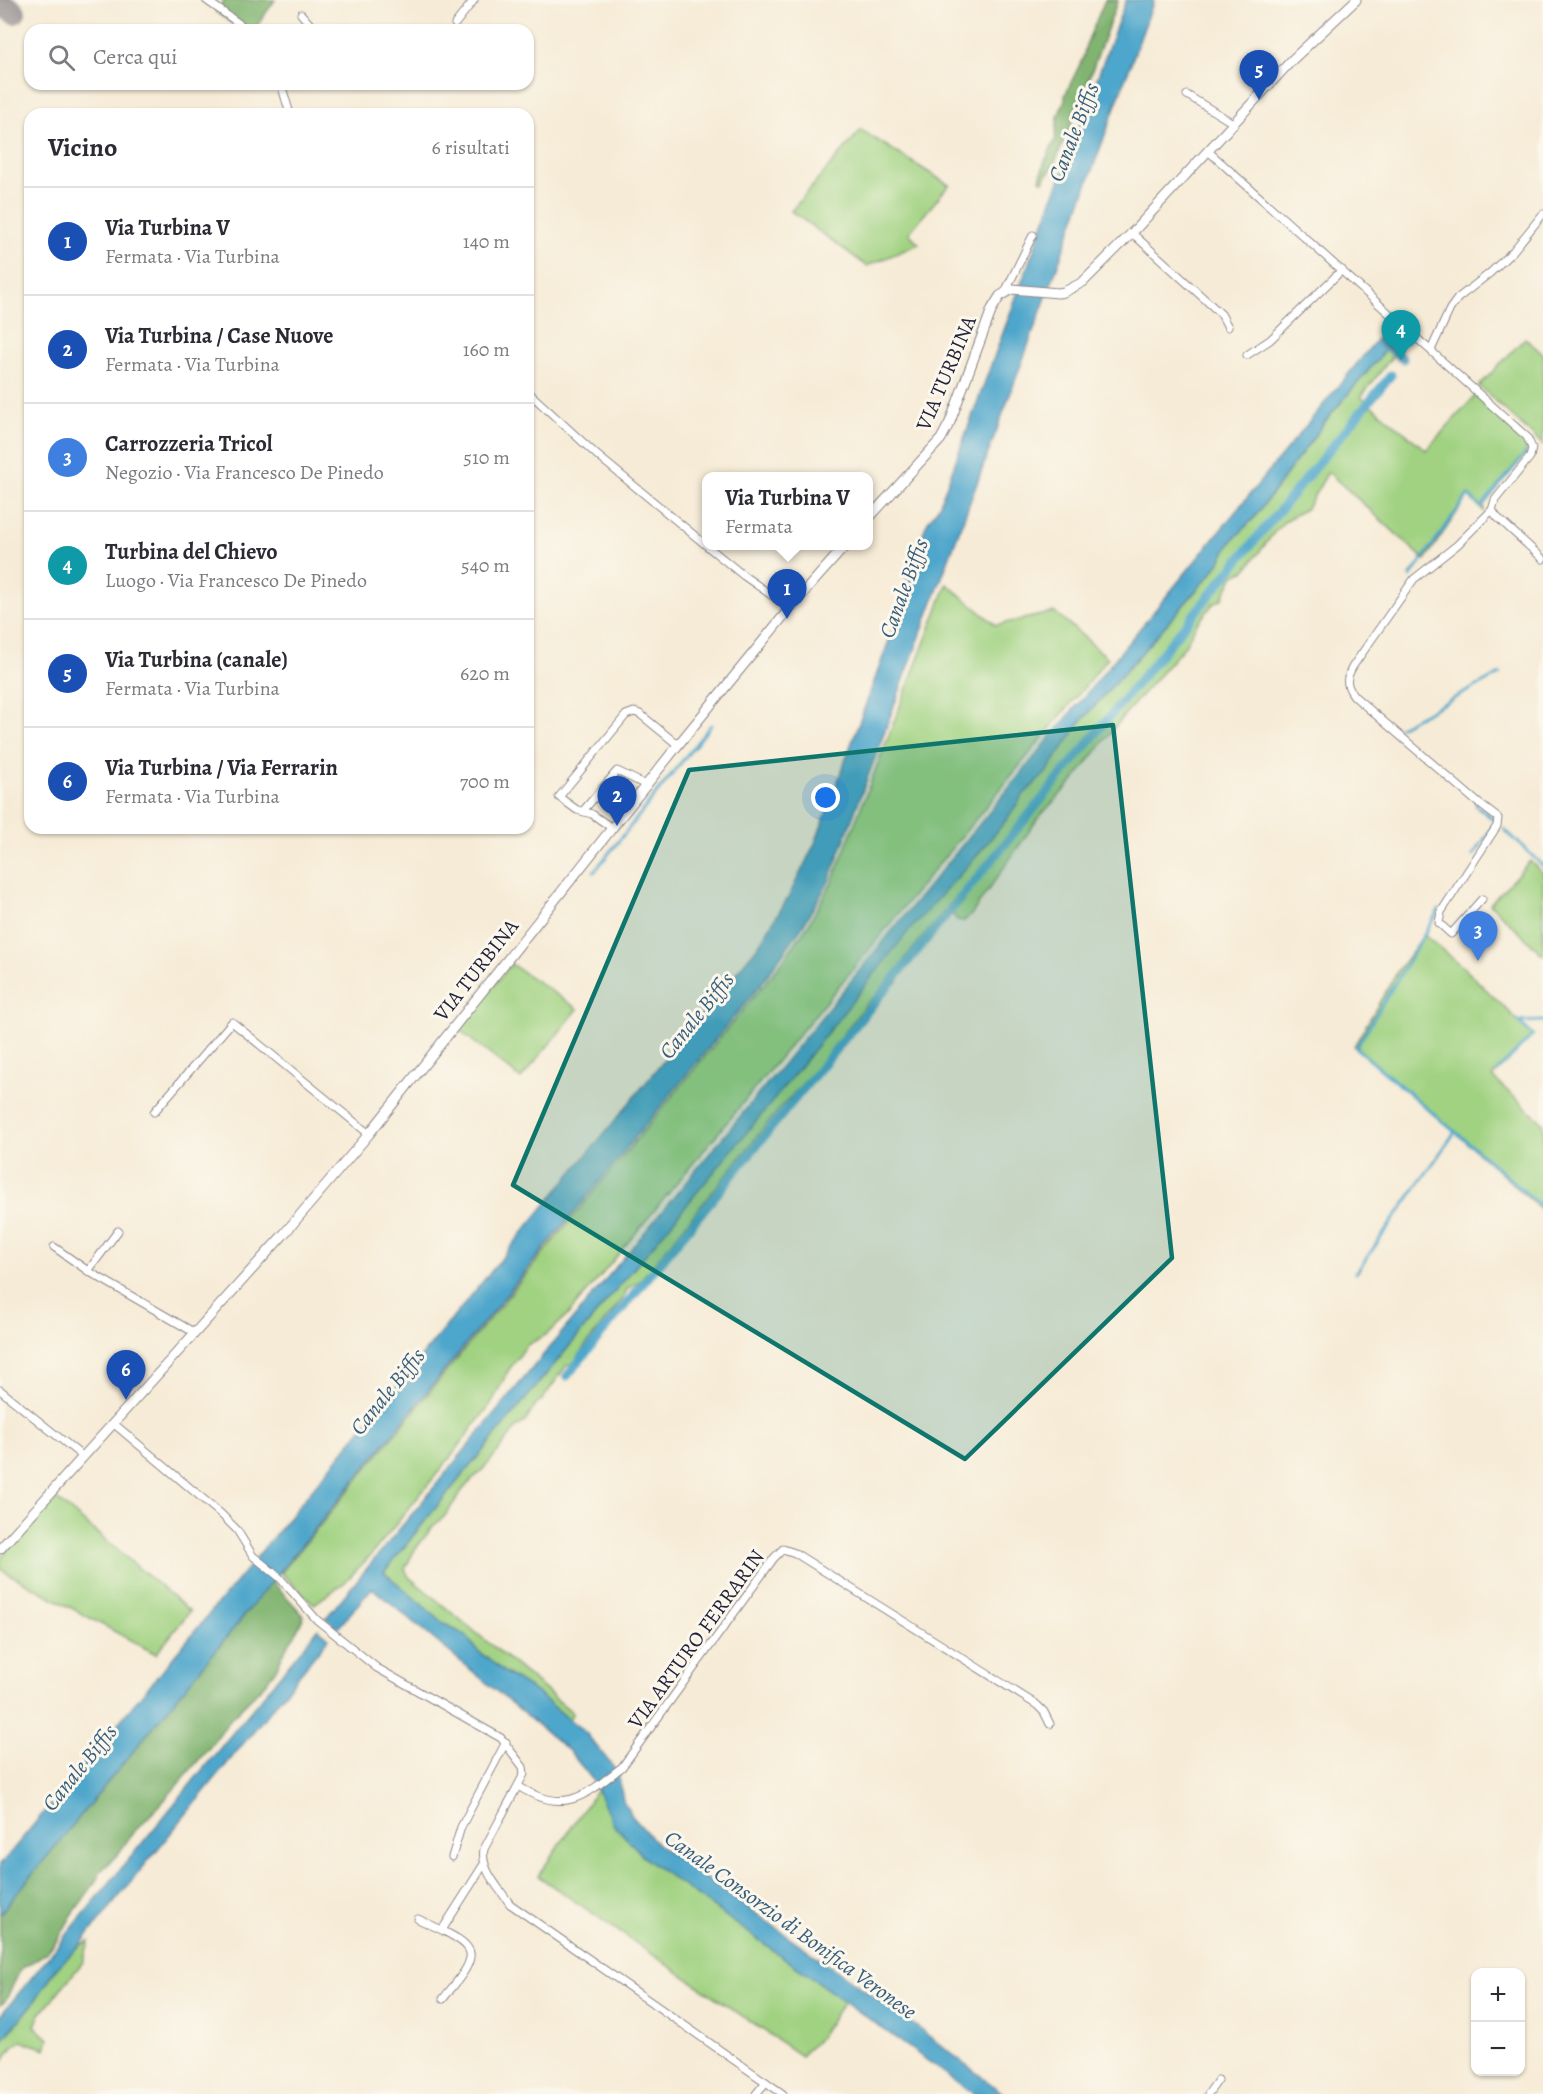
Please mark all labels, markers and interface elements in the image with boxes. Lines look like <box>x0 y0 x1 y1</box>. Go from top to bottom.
search box <box>24 24 534 90</box>
icon: search <box>45 41 78 74</box>
text: Cerca qui <box>93 42 178 72</box>
pin: 5 <box>1240 51 1278 100</box>
water label: Canale Biffis <box>1041 78 1107 186</box>
text: Vicino <box>48 130 117 165</box>
text: 6 risultati <box>432 134 510 161</box>
text: Via Turbina V <box>105 213 230 243</box>
text: 1 <box>64 228 71 255</box>
text: 140 m <box>463 228 510 255</box>
text: Fermata · Via Turbina <box>105 243 280 270</box>
street label: VIA TURBINA <box>909 310 983 436</box>
pin: 4 <box>1382 310 1420 360</box>
text: Via Turbina / Case Nuove <box>105 321 333 351</box>
text: 2 <box>63 336 72 363</box>
text: 160 m <box>463 336 510 363</box>
text: Fermata · Via Turbina <box>105 351 280 378</box>
text: Carrozzeria Tricol <box>105 429 273 459</box>
text: 3 <box>63 444 72 471</box>
text: 510 m <box>463 444 510 471</box>
text: Negozio · Via Francesco De Pinedo <box>105 459 384 486</box>
popup <box>702 472 873 550</box>
text: Via Turbina V <box>725 483 850 513</box>
text: Fermata <box>725 513 793 540</box>
water label: Canale Biffis <box>872 534 936 642</box>
text: Turbina del Chievo <box>105 537 278 567</box>
text: 4 <box>63 552 72 579</box>
text: 540 m <box>461 552 510 579</box>
text: Luogo · Via Francesco De Pinedo <box>105 567 367 594</box>
pin: 1 <box>768 570 806 619</box>
text: Via Turbina (canale) <box>105 645 288 675</box>
text: 5 <box>63 660 72 687</box>
text: 620 m <box>460 660 510 687</box>
text: Fermata · Via Turbina <box>105 675 280 702</box>
text: Via Turbina / Via Ferrarin <box>105 753 338 783</box>
text: 6 <box>63 768 72 795</box>
text: 700 m <box>460 768 510 795</box>
pin: 2 <box>598 776 636 826</box>
text: Fermata · Via Turbina <box>105 783 280 810</box>
your location <box>811 783 840 812</box>
pin: 3 <box>1458 912 1498 961</box>
street label: VIA TURBINA <box>427 913 525 1028</box>
water label: Canale Biffis <box>652 965 741 1065</box>
water label: Canale Biffis <box>343 1341 432 1441</box>
pin: 6 <box>106 1350 146 1400</box>
street label: VIA ARTURO FERRARIN <box>621 1544 771 1735</box>
water label: Canale Biffis <box>35 1717 124 1817</box>
water label: Canale Consorzio di Bonifica Veronese <box>658 1823 923 2027</box>
map controls <box>1471 1968 1525 2076</box>
button: + <box>1471 1968 1525 2022</box>
button: − <box>1471 2022 1525 2076</box>

